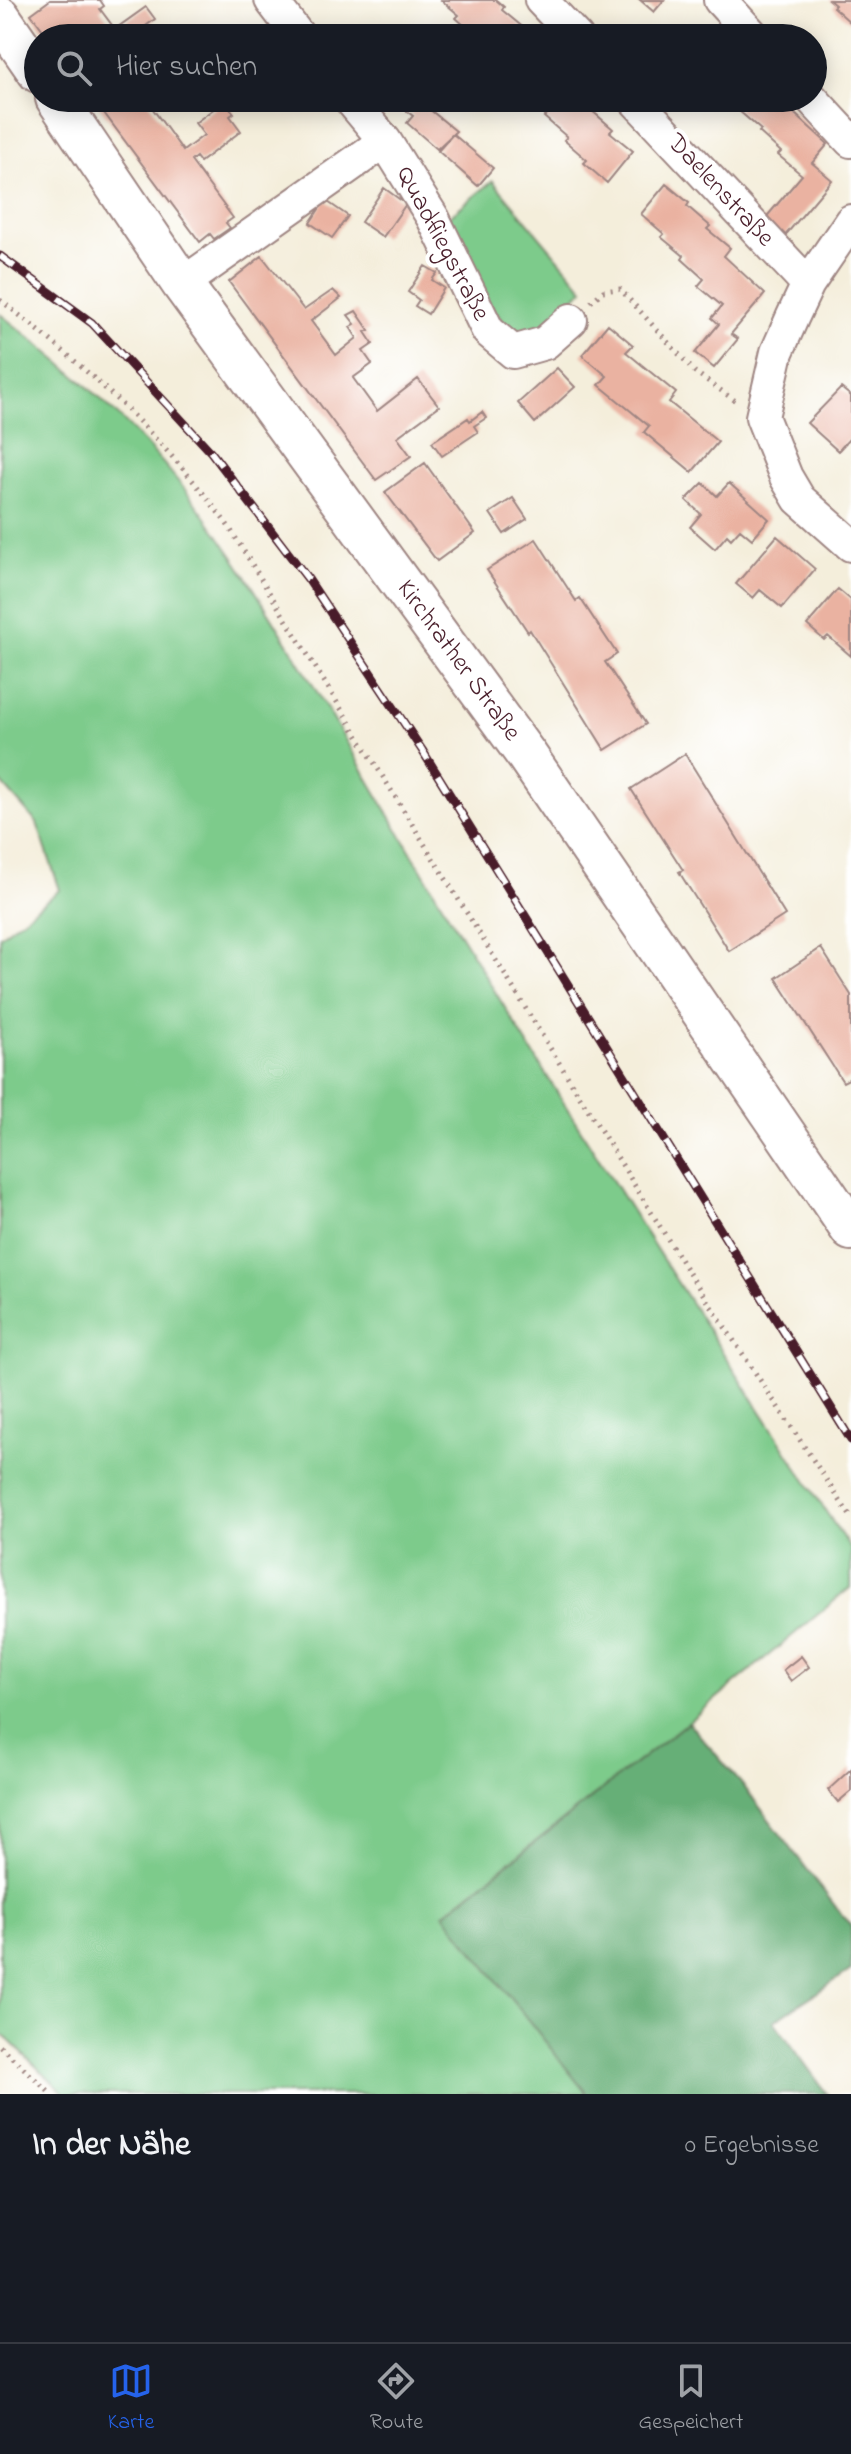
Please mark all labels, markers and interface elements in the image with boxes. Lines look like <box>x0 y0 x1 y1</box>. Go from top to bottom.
search box <box>24 24 827 112</box>
icon: search <box>52 46 96 90</box>
text: Hier suchen <box>116 46 257 90</box>
street label: Daelenstraße <box>657 125 783 256</box>
street label: Quadfliegstraße <box>385 160 499 329</box>
street label: Kirchrather Straße <box>386 572 530 750</box>
text: In der Nähe <box>32 2121 190 2171</box>
text: 0 Ergebnisse <box>685 2127 819 2165</box>
tab: Karte <box>108 2359 154 2439</box>
tab: Route <box>370 2359 423 2439</box>
tab: Gespeichert <box>638 2359 743 2439</box>

